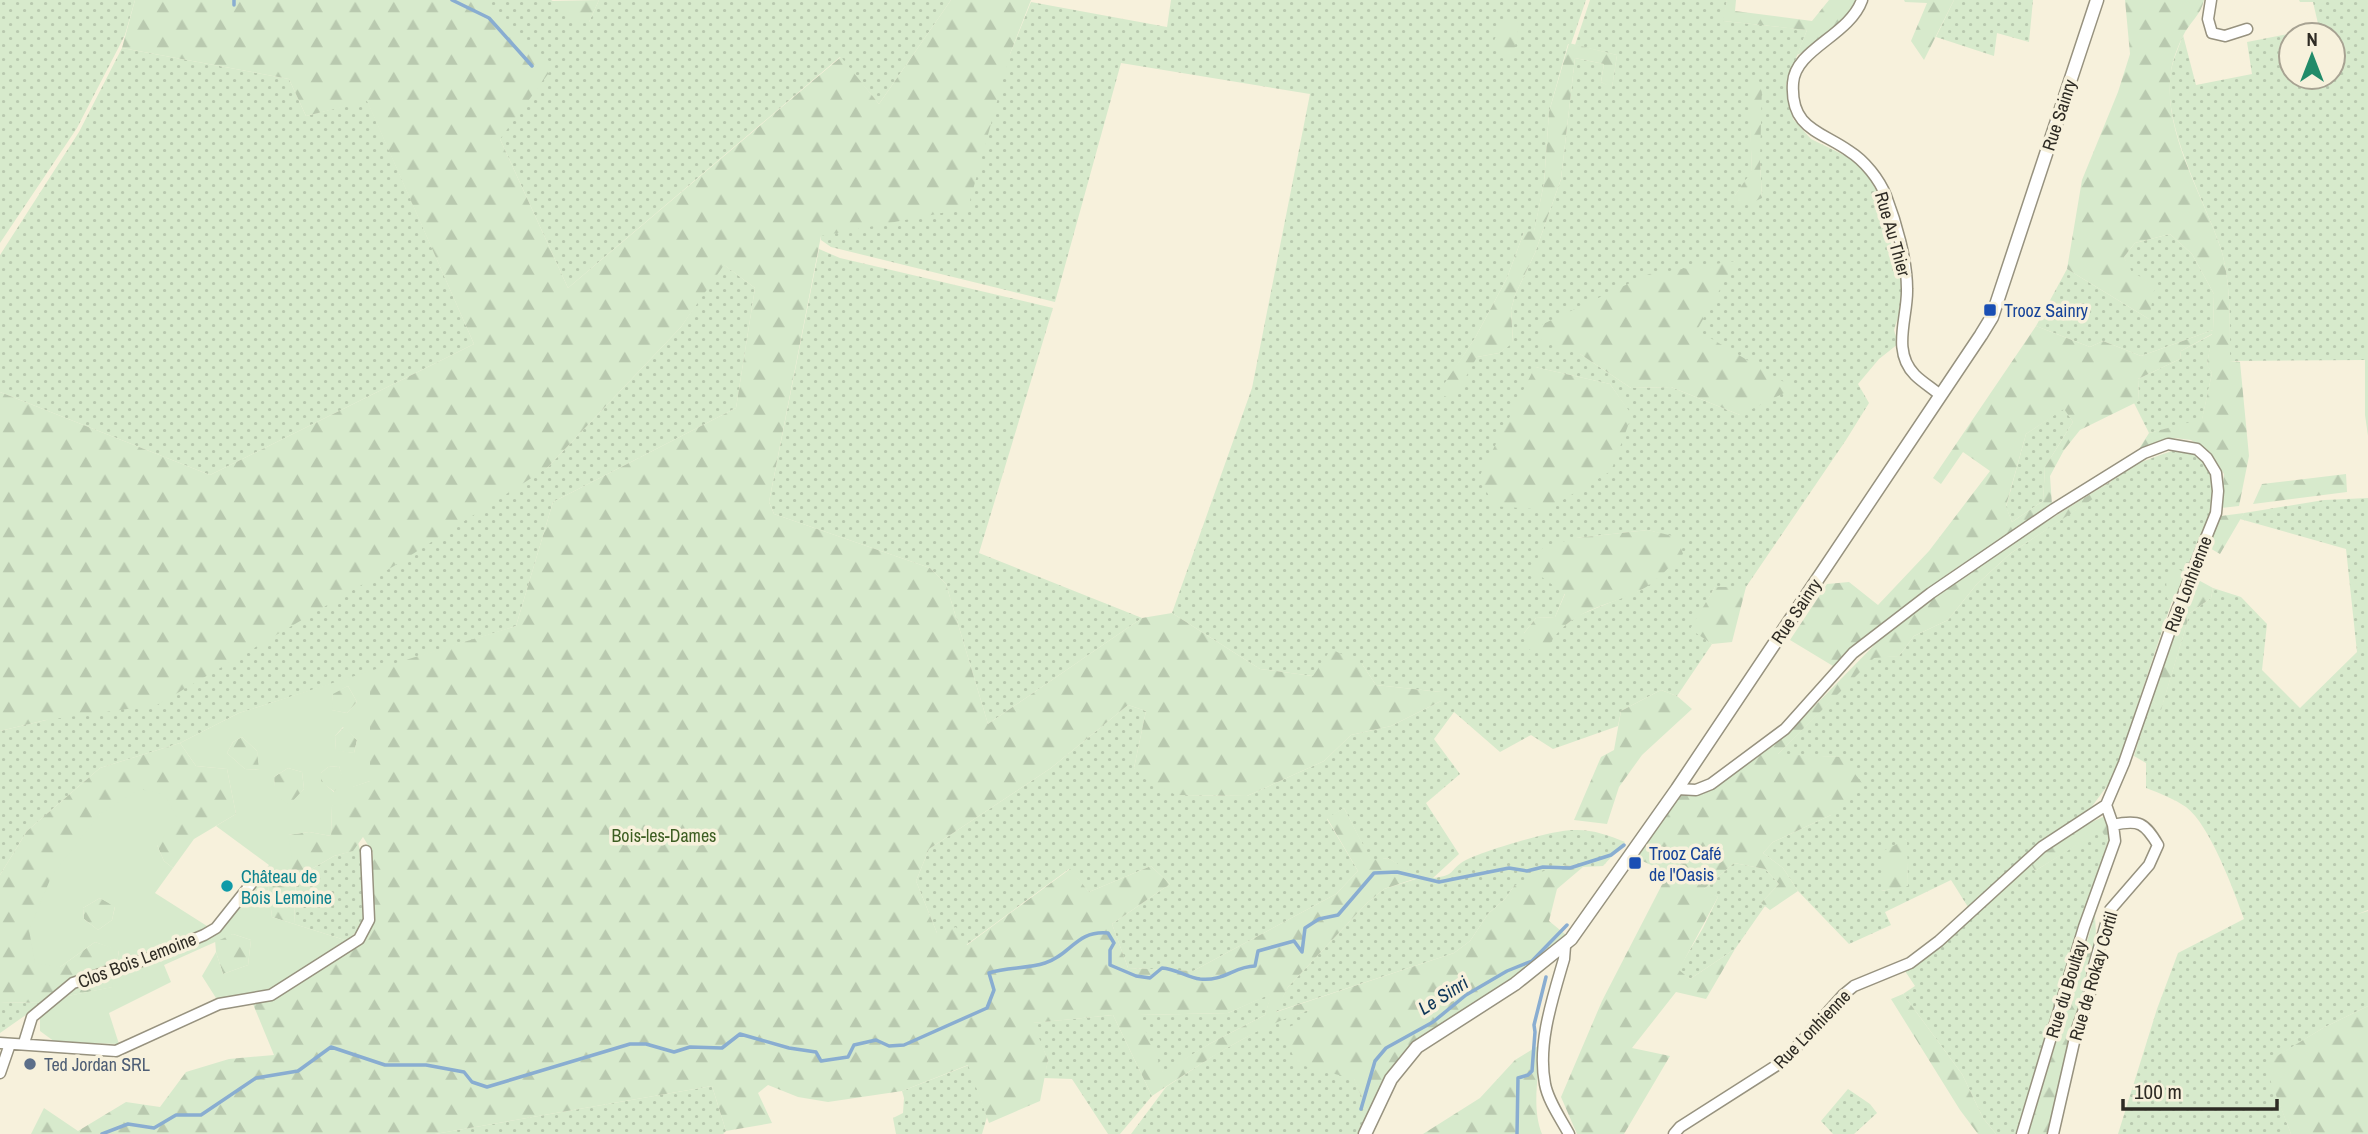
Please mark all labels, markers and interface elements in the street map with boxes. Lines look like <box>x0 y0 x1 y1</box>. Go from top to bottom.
north arrow <box>2277 21 2347 91</box>
text: N <box>2306 26 2318 52</box>
street label: Rue Sainry <box>2036 75 2082 154</box>
street label: Rue Au Thier <box>1869 189 1917 279</box>
place label: Trooz Sainry <box>2004 298 2089 323</box>
marker: Trooz Sainry <box>1982 302 1998 318</box>
street label: Rue Lonhienne <box>2158 532 2218 636</box>
street label: Rue Sainry <box>1765 573 1827 649</box>
park label: Bois-les-Dames <box>612 823 716 848</box>
place label: Trooz Café de l'Oasis <box>1649 841 1721 887</box>
marker: Trooz Café de l'Oasis <box>1627 855 1643 871</box>
place label: Château de Bois Lemoine <box>241 864 332 910</box>
marker: Château de Bois Lemoine <box>219 878 235 894</box>
street label: Rue de Rokay Cortil <box>2063 909 2123 1043</box>
street label: Clos Bois Lemoine <box>74 926 200 994</box>
street label: Rue du Boultay <box>2039 937 2093 1041</box>
water label: Le Sinri <box>1413 969 1474 1020</box>
street label: Rue Lonhienne <box>1768 984 1856 1074</box>
place label: Ted Jordan SRL <box>44 1052 150 1077</box>
marker: Ted Jordan SRL <box>22 1056 38 1072</box>
scale bar <box>2123 1068 2277 1112</box>
text: 100 m <box>2134 1077 2182 1106</box>

